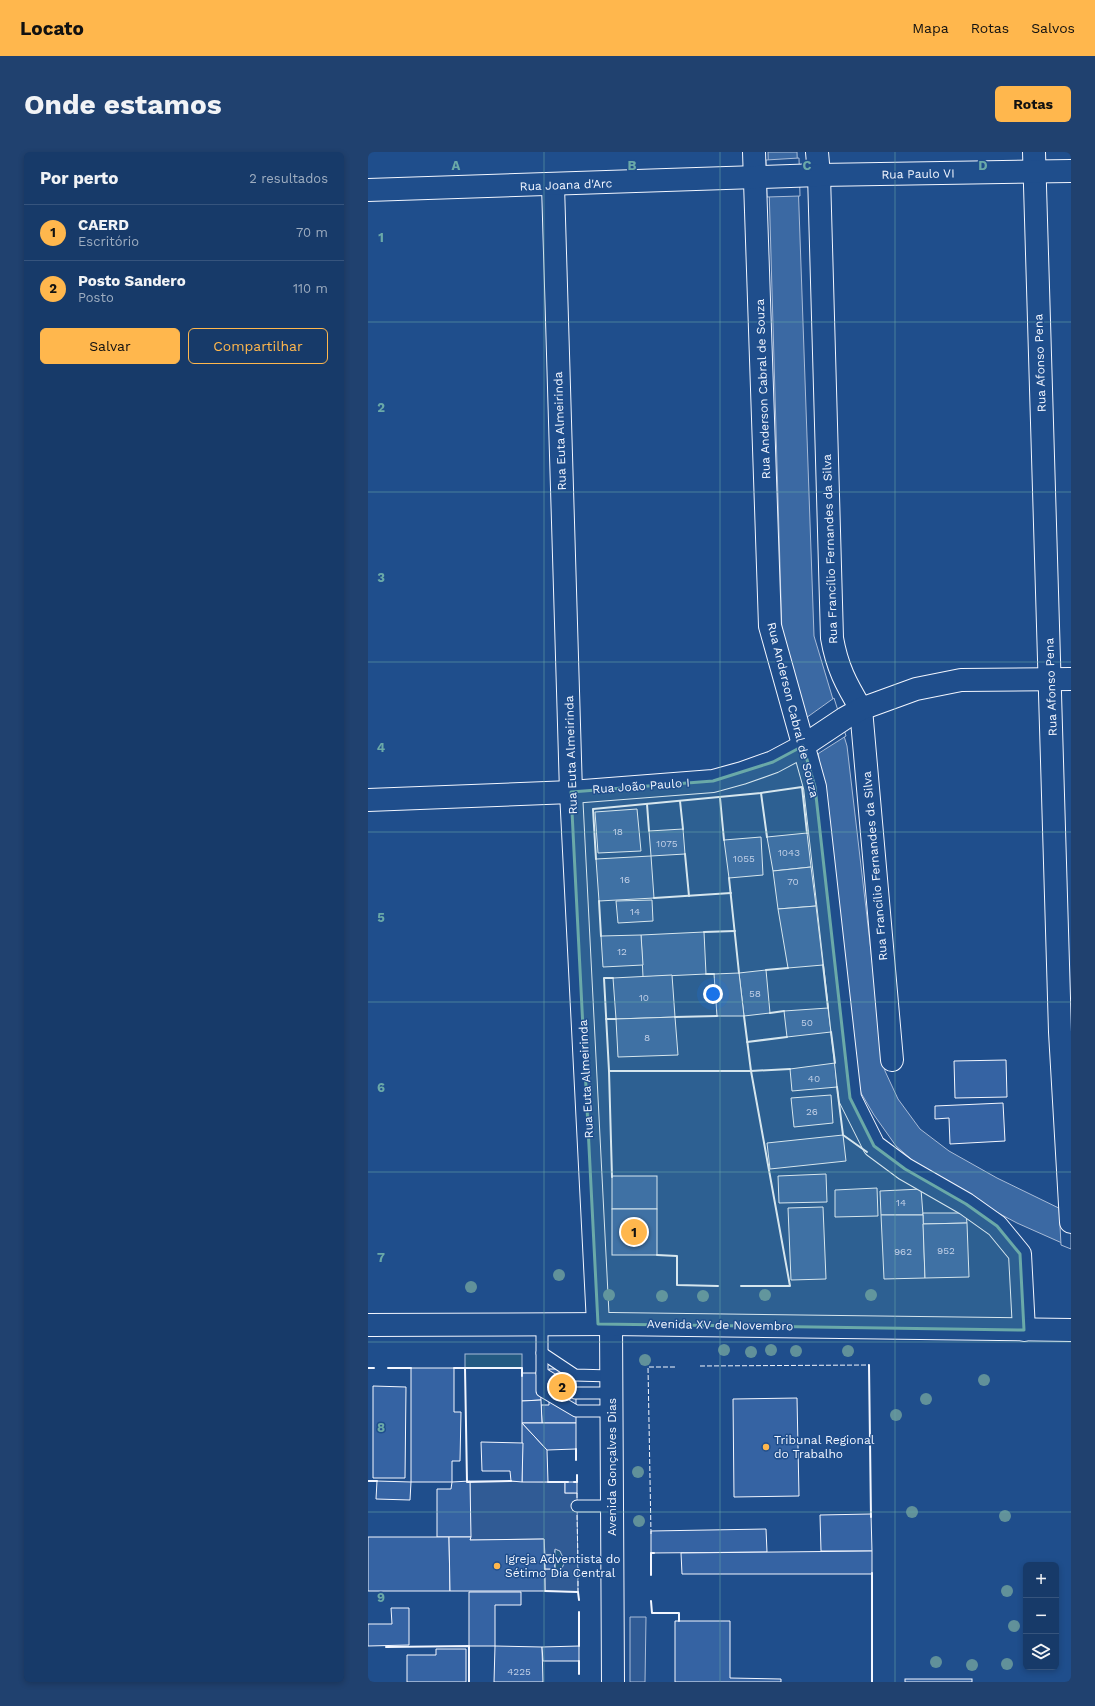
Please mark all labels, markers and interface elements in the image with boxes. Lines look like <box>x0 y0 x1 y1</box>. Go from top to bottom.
text: Locato <box>20 17 84 40</box>
text: Mapa <box>912 20 949 36</box>
text: Rotas <box>971 20 1009 36</box>
text: Salvos <box>1031 20 1075 36</box>
button: Rotas <box>995 86 1071 122</box>
text: Onde estamos <box>24 88 222 121</box>
text: A <box>452 158 461 173</box>
text: B <box>628 158 637 173</box>
text: C <box>803 158 812 173</box>
text: D <box>978 158 988 173</box>
street label: Rua Paulo VI <box>881 166 955 182</box>
text: Por perto <box>40 168 118 188</box>
text: 2 resultados <box>249 171 328 186</box>
street label: Rua Joana d'Arc <box>519 176 613 194</box>
text: CAERD <box>78 216 129 234</box>
text: 1 <box>50 225 56 240</box>
text: 70 m <box>296 225 328 240</box>
text: 1 <box>378 230 384 245</box>
text: Escritório <box>78 234 139 249</box>
text: Posto Sandero <box>78 272 186 290</box>
text: 2 <box>49 281 57 296</box>
text: 110 m <box>293 281 328 296</box>
text: Posto <box>78 290 114 305</box>
street label: Rua Anderson Cabral de Souza <box>753 298 773 479</box>
street label: Rua Afonso Pena <box>1031 313 1049 412</box>
button: Salvar <box>40 328 180 364</box>
button: Compartilhar <box>188 328 328 364</box>
street label: Rua Euta Almeirinda <box>551 371 569 491</box>
text: 2 <box>377 400 385 415</box>
street label: Rua Francílio Fernandes da Silva <box>820 454 840 644</box>
text: 3 <box>377 570 385 585</box>
street label: Rua Anderson Cabral de Souza <box>764 621 822 799</box>
street label: Rua Afonso Pena <box>1042 637 1060 736</box>
street label: Rua Euta Almeirinda <box>562 695 580 815</box>
text: 4 <box>377 740 386 755</box>
street label: Rua Francílio Fernandes da Silva <box>860 771 890 961</box>
street label: Rua João Paulo I <box>592 776 690 796</box>
house number: 18 <box>613 826 623 837</box>
house number: 1075 <box>656 838 678 849</box>
house number: 1043 <box>778 847 800 858</box>
house number: 1055 <box>733 853 755 864</box>
house number: 16 <box>620 874 630 885</box>
house number: 70 <box>787 876 799 887</box>
house number: 14 <box>630 906 640 917</box>
text: 5 <box>377 910 385 925</box>
house number: 12 <box>617 946 627 957</box>
your location <box>703 984 723 1004</box>
house number: 58 <box>749 988 761 999</box>
house number: 10 <box>639 992 649 1003</box>
house number: 50 <box>801 1017 813 1028</box>
street label: Rua Euta Almeirinda <box>576 1019 596 1139</box>
house number: 8 <box>644 1032 650 1043</box>
house number: 40 <box>808 1073 820 1084</box>
text: 6 <box>377 1080 385 1095</box>
house number: 26 <box>806 1106 818 1117</box>
house number: 14 <box>896 1197 906 1208</box>
pin: 1 <box>621 1217 647 1247</box>
house number: 952 <box>937 1245 955 1256</box>
house number: 962 <box>894 1246 912 1257</box>
text: 7 <box>377 1250 385 1265</box>
street label: Avenida XV de Novembro <box>647 1317 793 1333</box>
pin: 2 <box>549 1372 575 1402</box>
street label: Avenida Gonçalves Dias <box>605 1398 619 1536</box>
text: 8 <box>377 1420 385 1435</box>
place label: Tribunal Regional do Trabalho <box>774 1433 875 1461</box>
marker: Tribunal Regional do Trabalho <box>761 1442 771 1452</box>
place label: Igreja Adventista do Sétimo Dia Central <box>505 1552 621 1580</box>
marker: Igreja Adventista do Sétimo Dia Central <box>492 1561 502 1571</box>
map controls <box>1023 1562 1059 1670</box>
button: + <box>1023 1562 1059 1598</box>
text: 9 <box>377 1590 385 1605</box>
button: − <box>1023 1598 1059 1634</box>
button: layers <box>1023 1634 1059 1670</box>
house number: 4225 <box>507 1666 531 1677</box>

